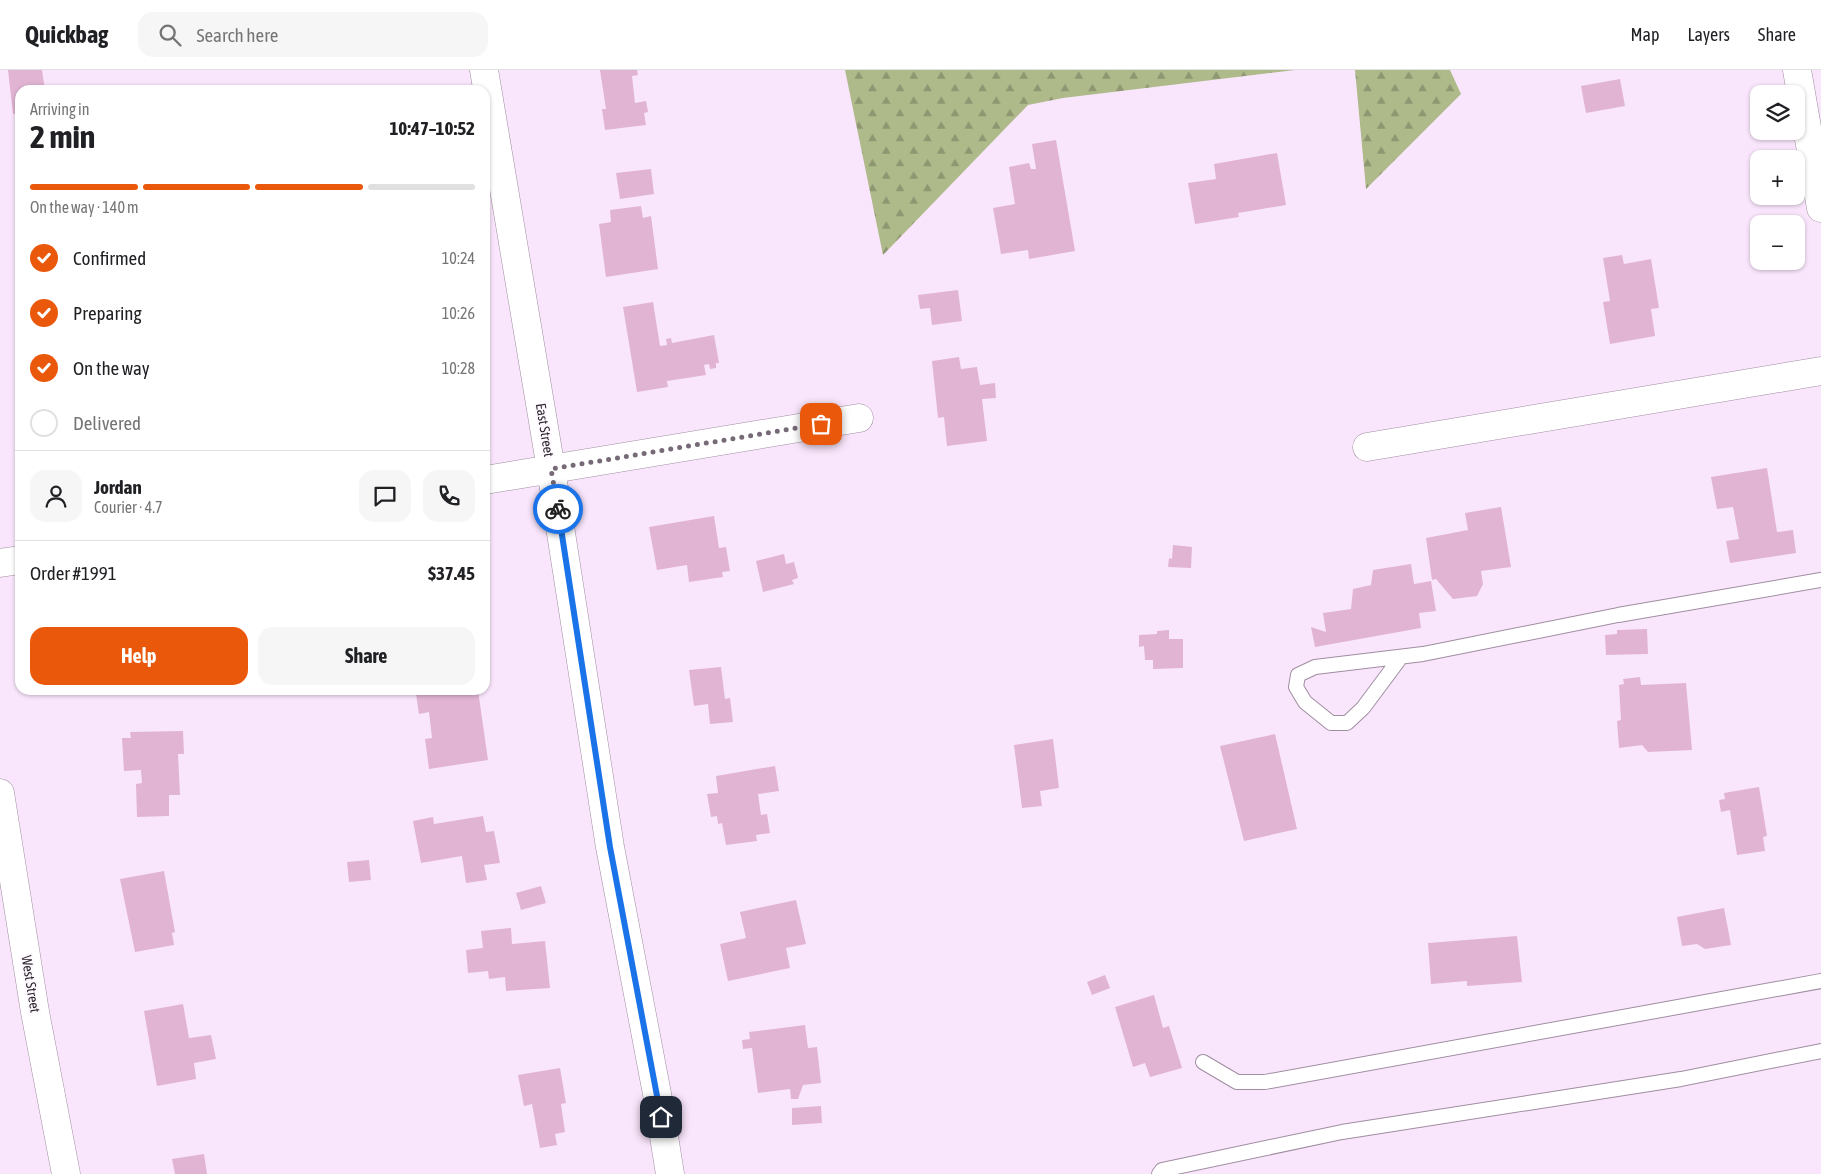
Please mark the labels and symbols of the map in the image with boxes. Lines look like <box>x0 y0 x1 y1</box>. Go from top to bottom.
street label: East Street <box>533 402 557 458</box>
pin <box>800 403 842 445</box>
courier <box>533 484 583 534</box>
street label: West Street <box>19 954 43 1014</box>
pin <box>640 1096 682 1138</box>

